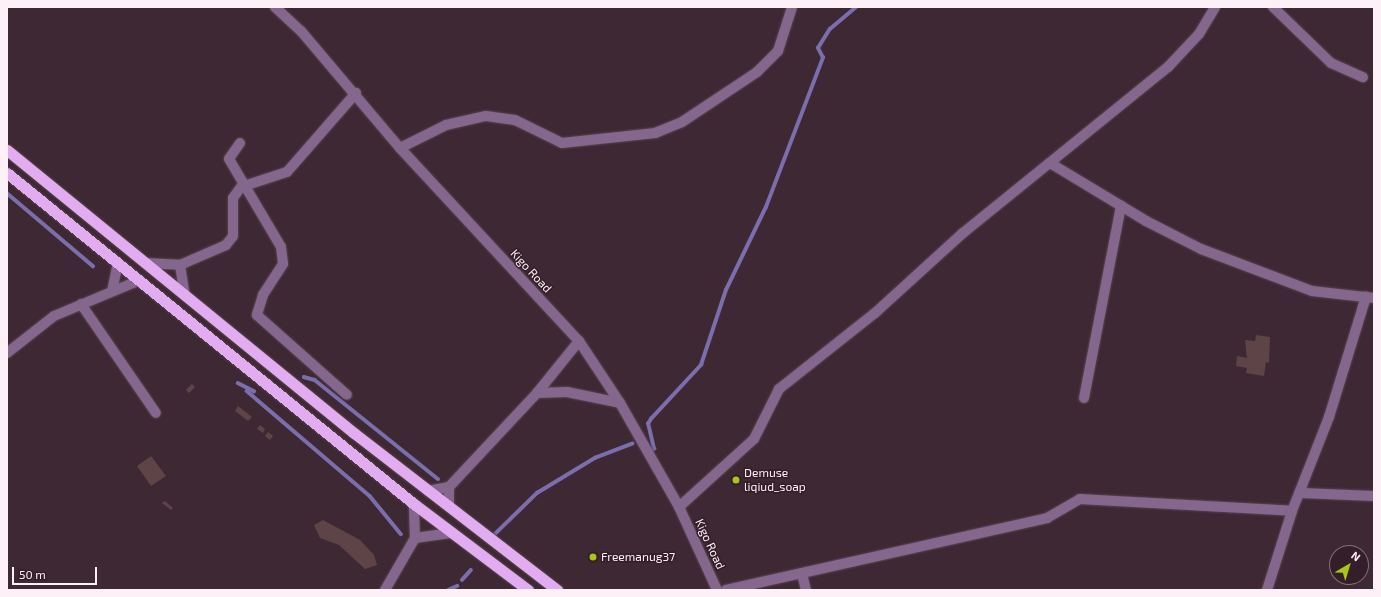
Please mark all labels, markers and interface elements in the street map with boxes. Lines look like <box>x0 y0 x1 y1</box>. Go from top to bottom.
street label: Kigo Road <box>507 246 555 296</box>
place label: Demuse liqiud_soap <box>744 466 806 494</box>
marker: Demuse liqiud_soap <box>731 475 741 485</box>
street label: Kigo Road <box>692 517 728 571</box>
north arrow <box>1329 545 1369 585</box>
text: N <box>1349 548 1363 564</box>
place label: Freemanug37 <box>601 550 675 564</box>
marker: Freemanug37 <box>588 552 598 562</box>
scale bar <box>14 559 99 585</box>
text: 50 m <box>19 567 46 581</box>

